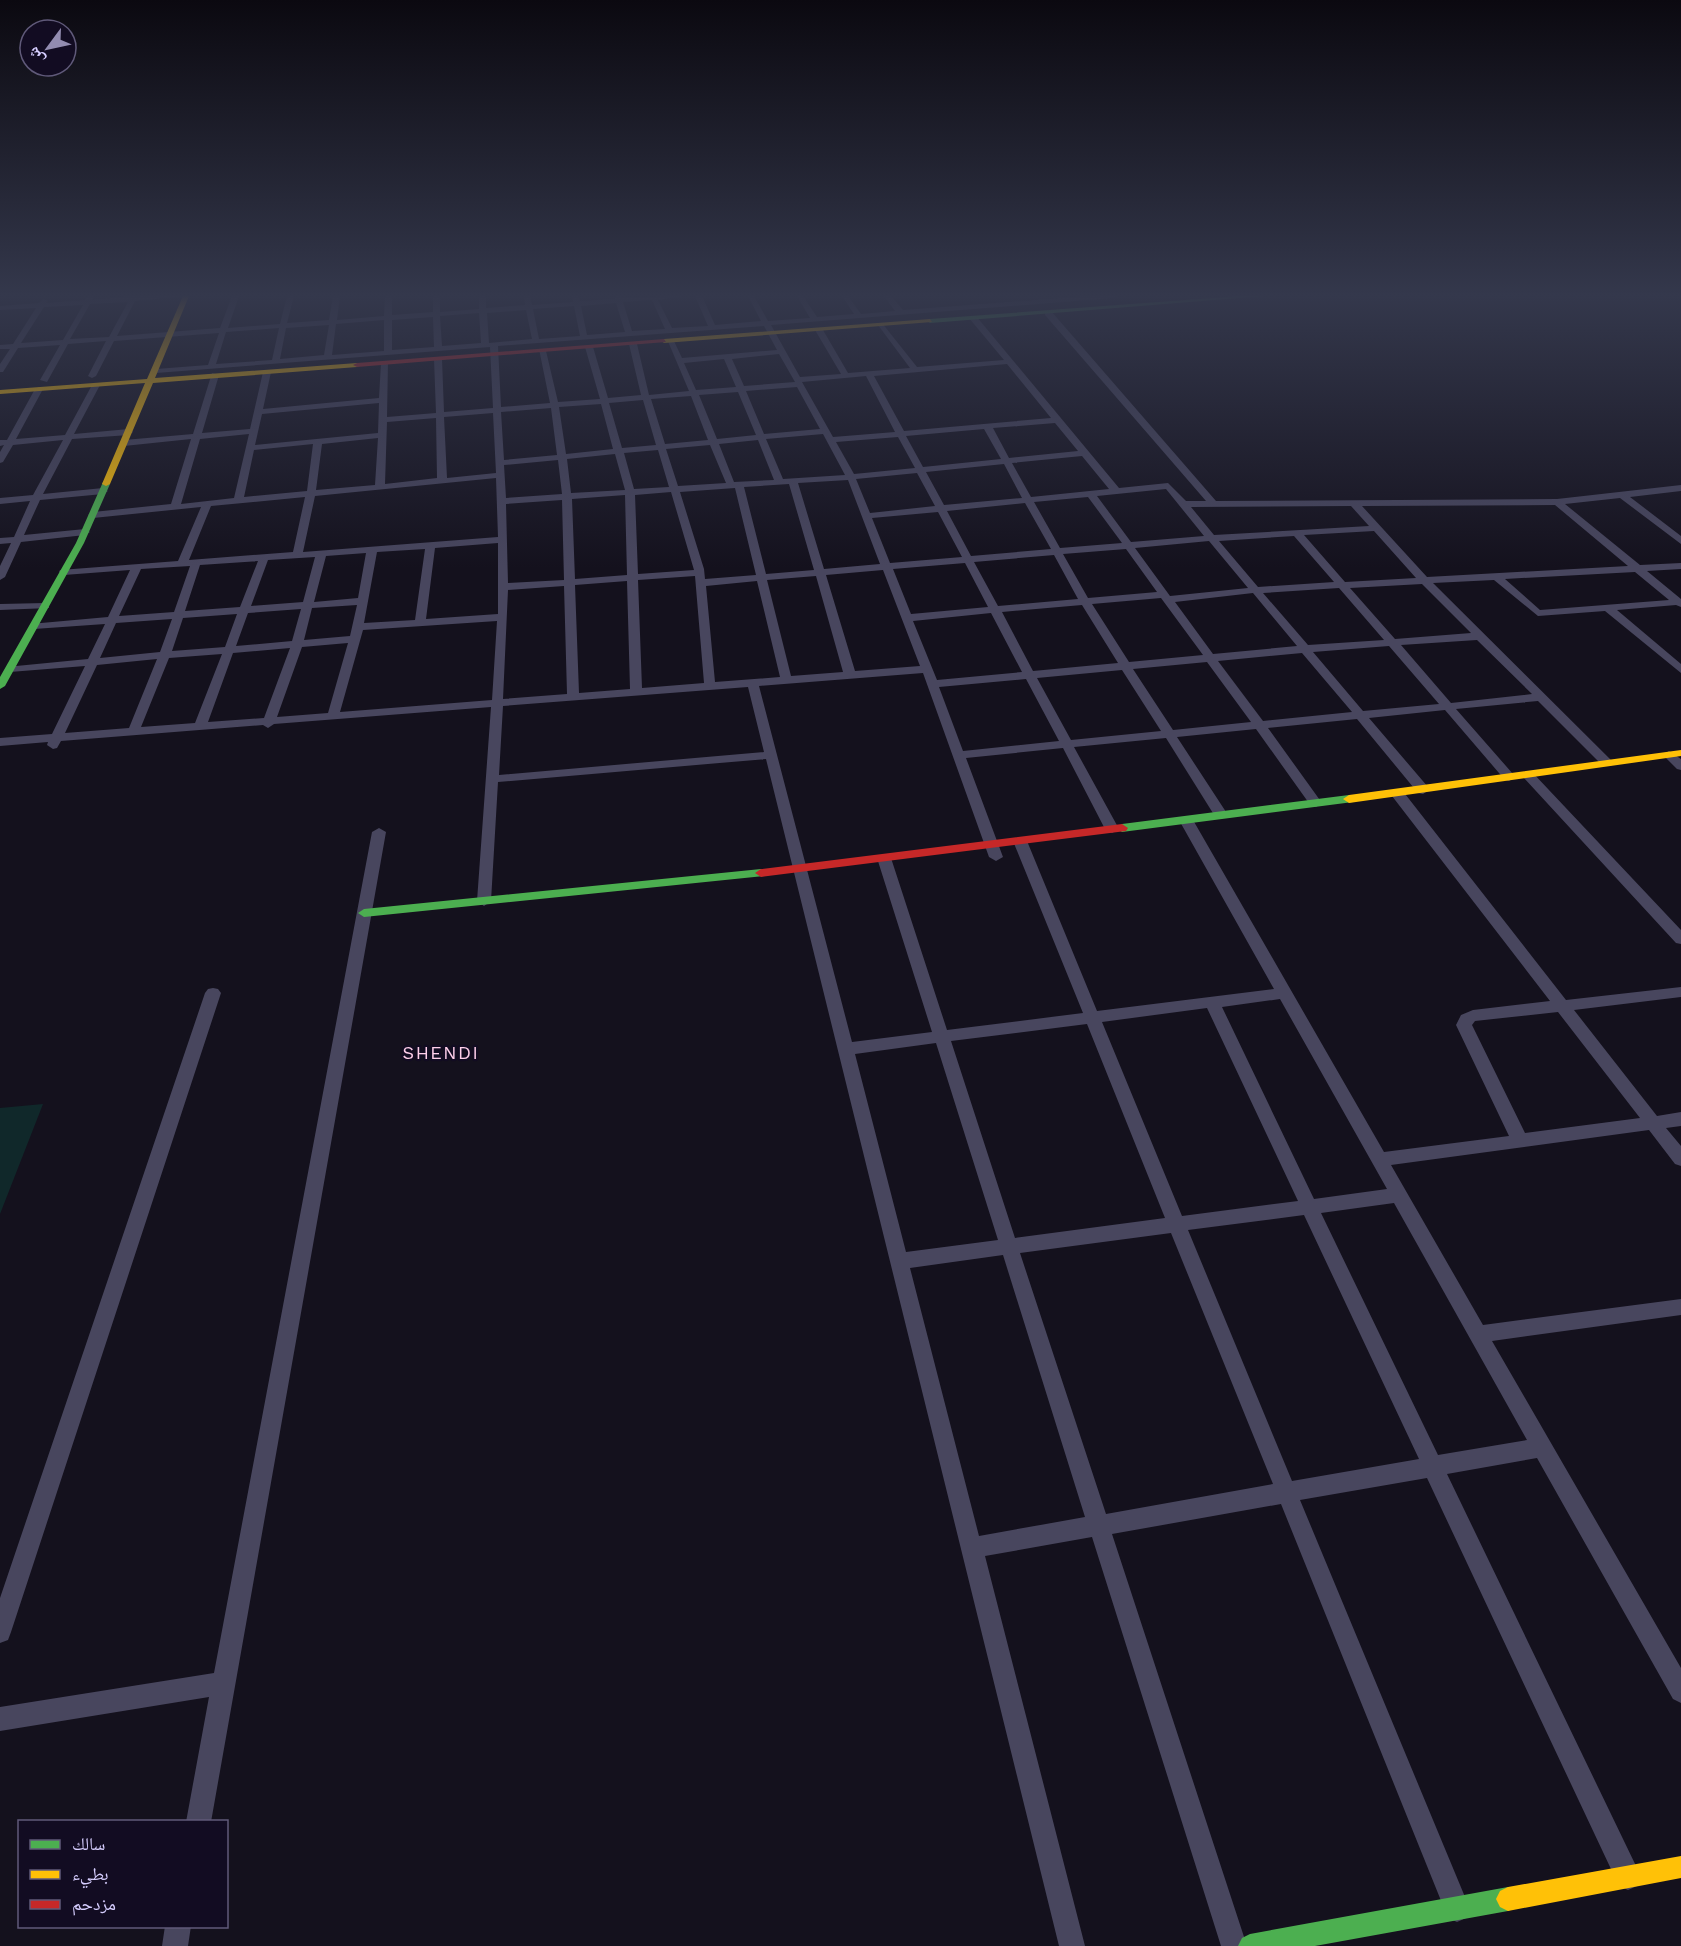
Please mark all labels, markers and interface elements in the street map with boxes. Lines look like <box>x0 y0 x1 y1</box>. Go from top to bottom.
north arrow <box>18 18 78 78</box>
text: ش <box>23 44 48 68</box>
district label: SHENDI <box>403 1042 479 1063</box>
legend <box>18 1820 228 1928</box>
text: سالك <box>72 1833 105 1854</box>
text: بطيء <box>72 1863 109 1889</box>
text: مزدحم <box>72 1893 116 1916</box>

